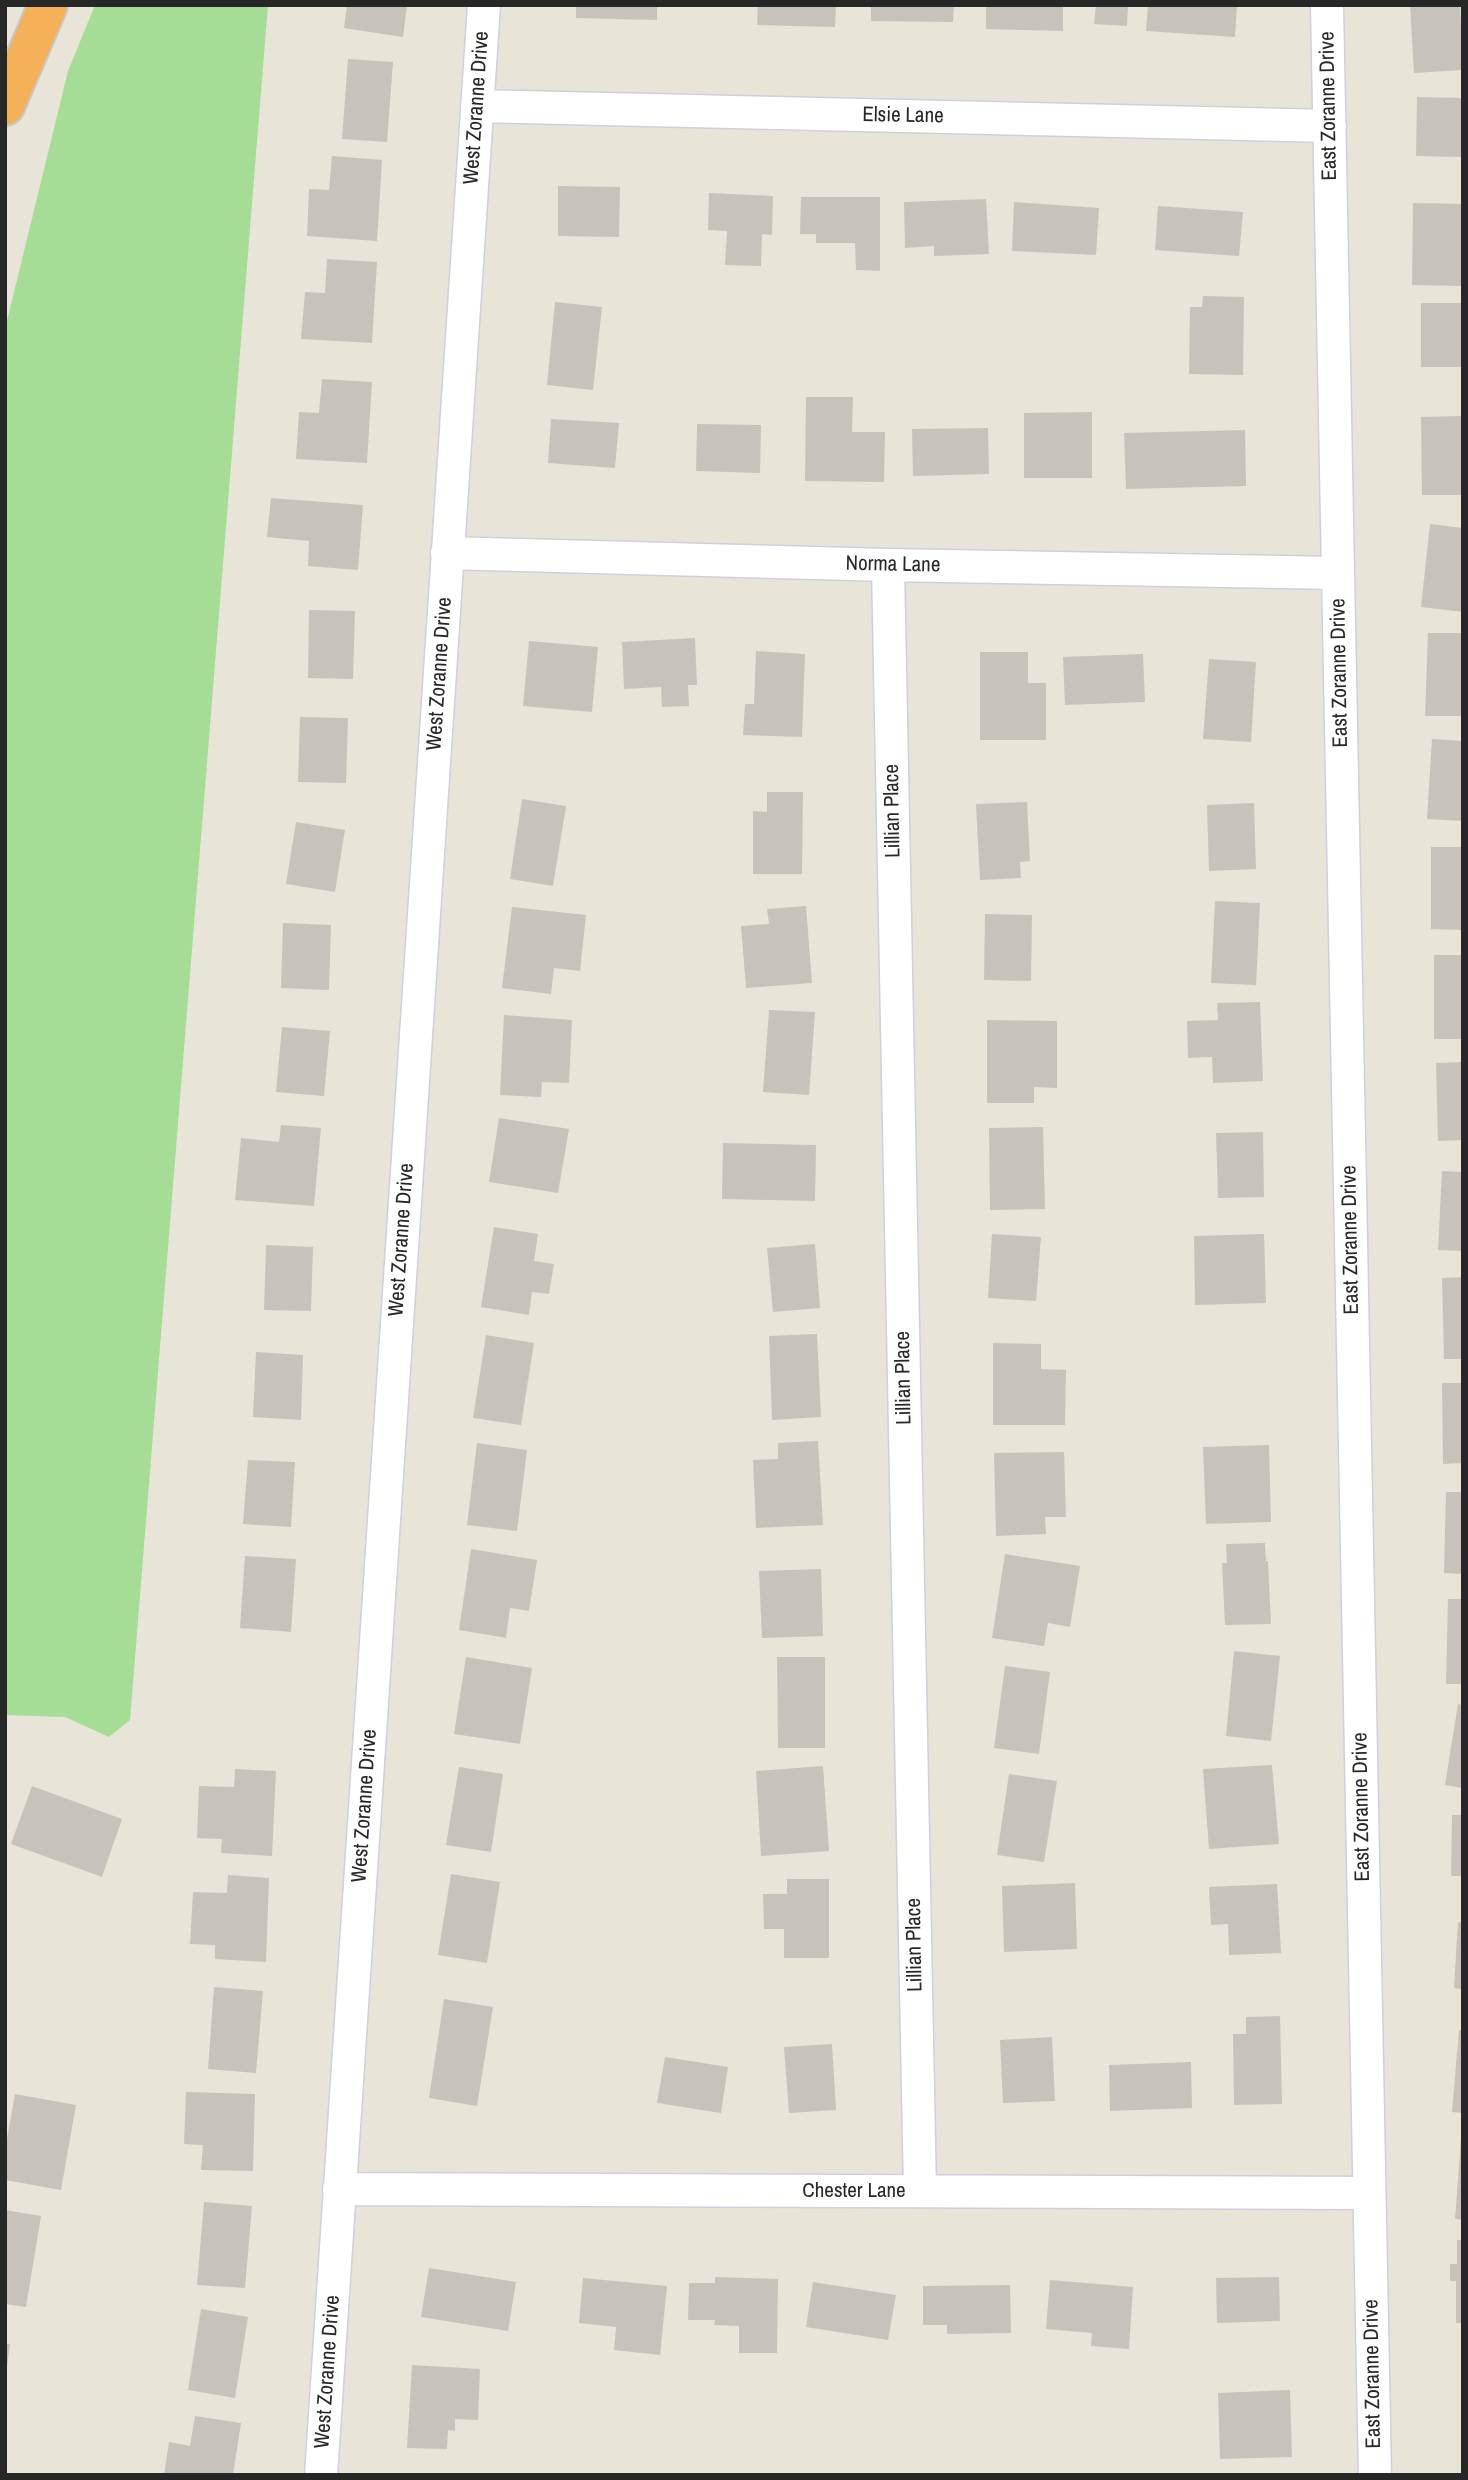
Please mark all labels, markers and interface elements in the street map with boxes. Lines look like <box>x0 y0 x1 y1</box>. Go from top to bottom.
street label: West Zoranne Drive <box>459 30 495 186</box>
street label: East Zoranne Drive <box>1315 31 1343 181</box>
street label: Elsie Lane <box>862 103 944 129</box>
street label: Norma Lane <box>845 552 941 578</box>
street label: West Zoranne Drive <box>422 596 458 752</box>
street label: East Zoranne Drive <box>1326 598 1354 748</box>
street label: Lillian Place <box>880 764 906 858</box>
street label: West Zoranne Drive <box>384 1162 420 1318</box>
street label: East Zoranne Drive <box>1337 1165 1365 1315</box>
street label: Lillian Place <box>891 1331 917 1425</box>
street label: West Zoranne Drive <box>347 1728 383 1884</box>
street label: East Zoranne Drive <box>1348 1732 1376 1882</box>
street label: Lillian Place <box>902 1898 928 1992</box>
street label: Chester Lane <box>802 2178 906 2204</box>
street label: West Zoranne Drive <box>310 2294 346 2450</box>
street label: East Zoranne Drive <box>1359 2299 1387 2449</box>

